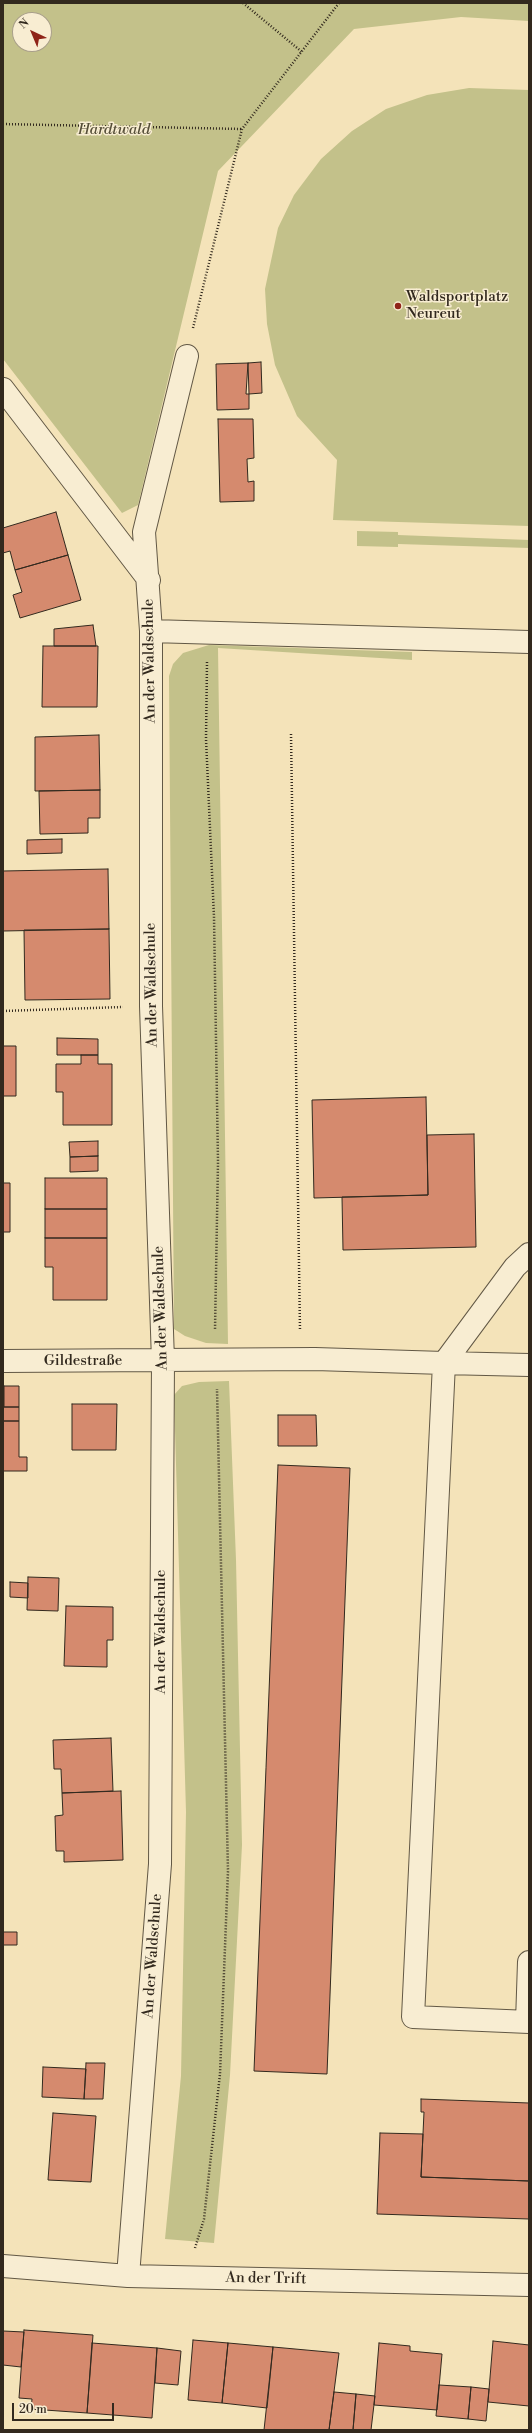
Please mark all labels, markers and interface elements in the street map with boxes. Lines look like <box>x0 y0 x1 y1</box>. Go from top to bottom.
north arrow <box>12 12 52 52</box>
text: N <box>16 16 32 32</box>
park label: Hardtwald <box>78 121 150 139</box>
place label: Waldsportplatz Neureut <box>406 288 508 323</box>
marker: Waldsportplatz Neureut <box>393 301 403 311</box>
street label: An der Waldschule <box>140 598 160 724</box>
street label: An der Waldschule <box>142 922 162 1048</box>
street label: An der Waldschule <box>150 1245 172 1371</box>
street label: Gildestraße <box>44 1352 122 1370</box>
street label: An der Waldschule <box>152 1570 170 1694</box>
street label: An der Waldschule <box>140 1893 166 2019</box>
street label: An der Trift <box>225 2269 307 2289</box>
scale bar <box>14 2395 116 2421</box>
text: 20 m <box>19 2402 47 2417</box>

